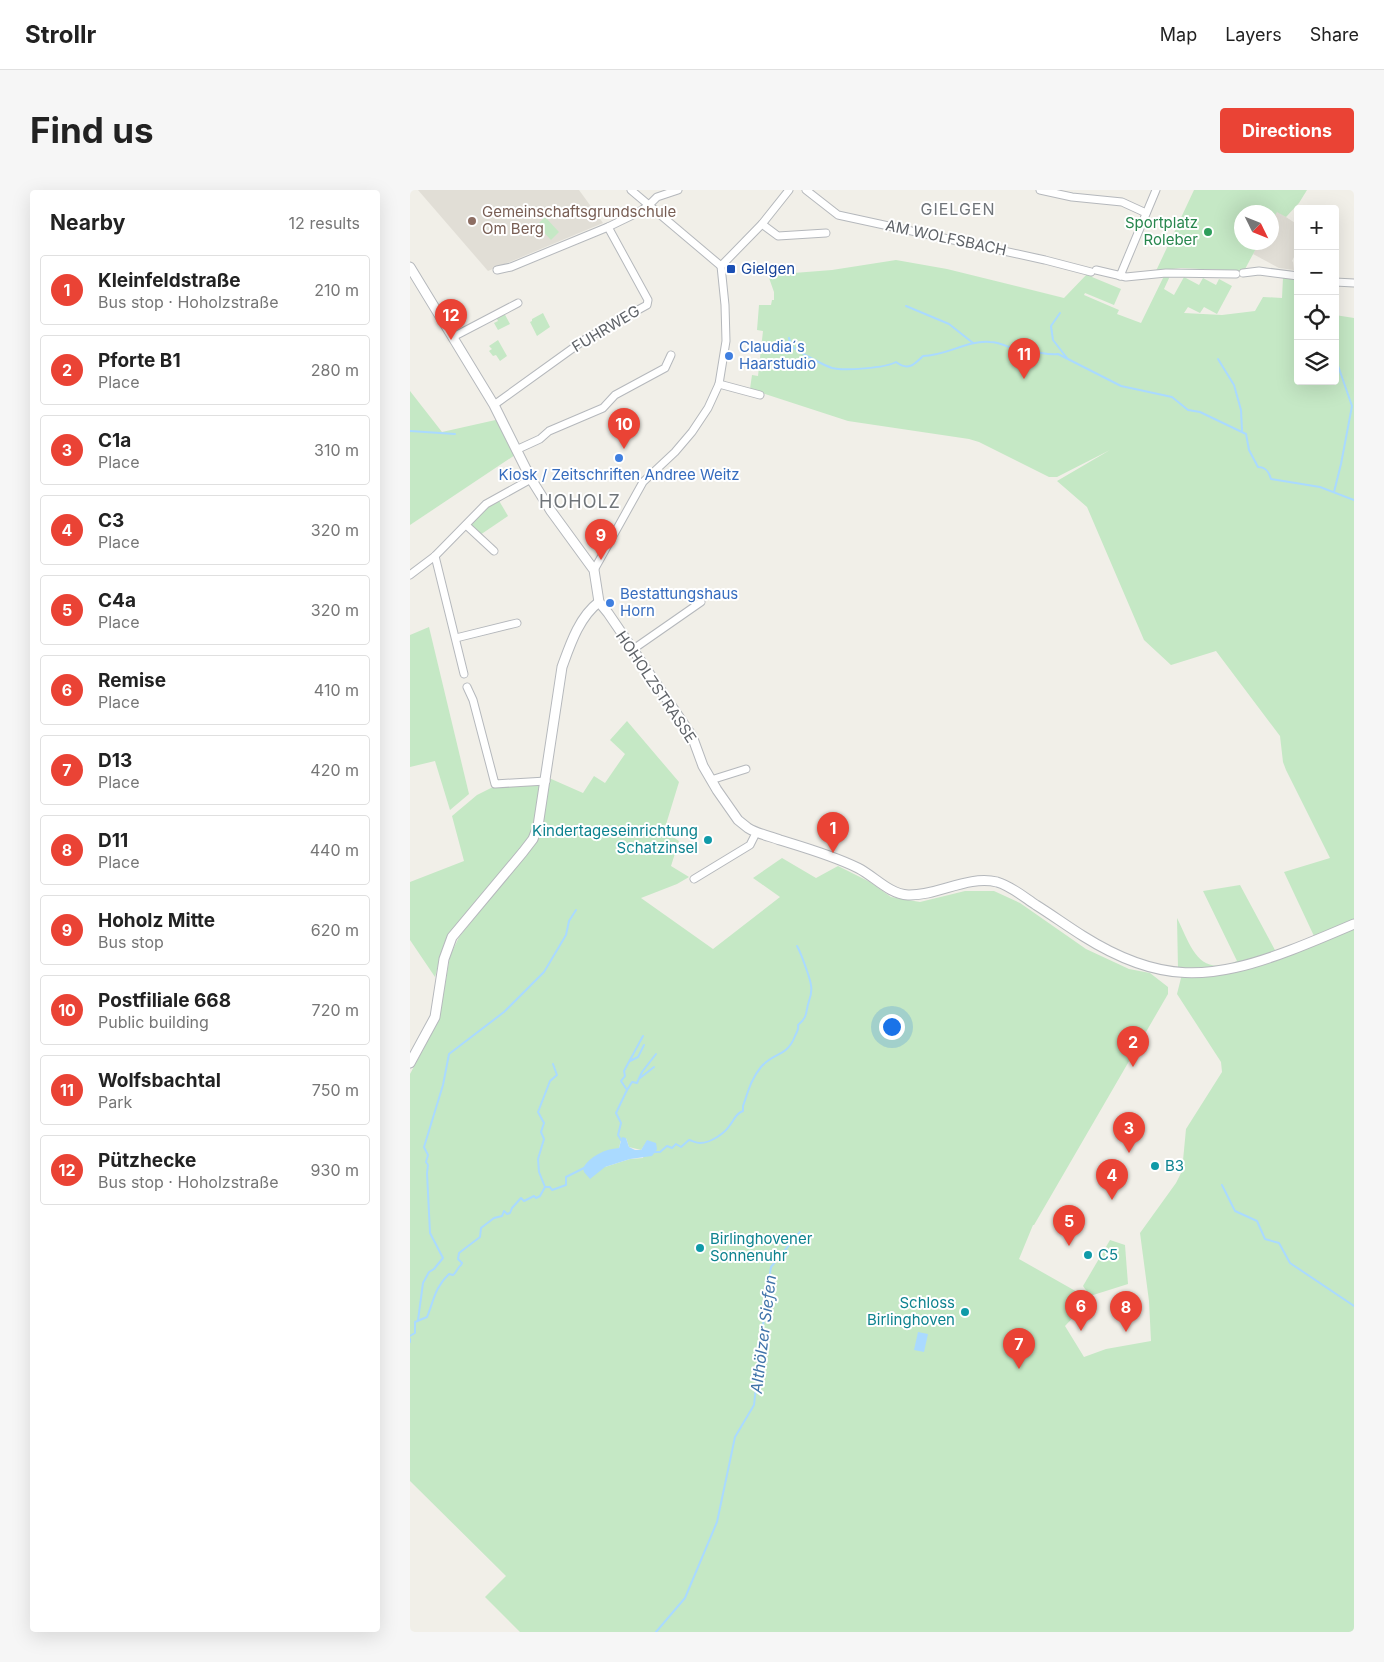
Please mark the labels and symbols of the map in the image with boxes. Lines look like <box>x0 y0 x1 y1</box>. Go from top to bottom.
district label: GIELGEN <box>920 199 996 219</box>
place label: Gemeinschaftsgrundschule Om Berg <box>482 202 676 238</box>
north arrow <box>1234 205 1279 250</box>
place label: Sportplatz Roleber <box>1125 213 1198 249</box>
marker: Gemeinschaftsgrundschule Om Berg <box>466 215 478 227</box>
street label: AM WOLFSBACH <box>884 215 1008 260</box>
marker: Sportplatz Roleber <box>1202 226 1214 238</box>
place label: Gielgen <box>741 259 795 278</box>
marker: Gielgen <box>725 263 737 275</box>
pin: 12 <box>435 299 467 340</box>
street label: FUHRWEG <box>568 301 643 356</box>
place label: Claudia´s Haarstudio <box>739 337 816 373</box>
pin: 11 <box>1008 338 1040 379</box>
marker: Claudia´s Haarstudio <box>723 350 735 362</box>
pin: 10 <box>608 408 640 449</box>
marker: Kiosk / Zeitschriften Andree Weitz <box>613 452 625 464</box>
place label: Kiosk / Zeitschriften Andree Weitz <box>498 465 740 484</box>
district label: HOHOLZ <box>539 491 621 512</box>
pin: 9 <box>585 519 617 560</box>
place label: Bestattungshaus Horn <box>620 584 738 620</box>
marker: Bestattungshaus Horn <box>604 597 616 609</box>
street label: HOHOLZSTRASSE <box>612 627 701 746</box>
pin: 1 <box>817 812 849 853</box>
place label: Kindertageseinrichtung Schatzinsel <box>532 821 698 857</box>
marker: Kindertageseinrichtung Schatzinsel <box>702 834 714 846</box>
your location <box>879 1014 905 1040</box>
pin: 2 <box>1117 1026 1149 1067</box>
pin: 3 <box>1113 1112 1145 1153</box>
place label: B3 <box>1165 1156 1184 1175</box>
pin: 4 <box>1096 1159 1128 1200</box>
marker: B3 <box>1149 1160 1161 1172</box>
pin: 5 <box>1053 1205 1085 1246</box>
place label: Birlinghovener Sonnenuhr <box>710 1229 813 1265</box>
marker: Birlinghovener Sonnenuhr <box>694 1242 706 1254</box>
place label: C5 <box>1098 1245 1118 1264</box>
marker: C5 <box>1082 1249 1094 1261</box>
water label: Althölzer Siefen <box>746 1274 780 1395</box>
pin: 6 <box>1065 1290 1097 1331</box>
pin: 8 <box>1110 1291 1142 1332</box>
place label: Schloss Birlinghoven <box>867 1293 955 1329</box>
marker: Schloss Birlinghoven <box>959 1306 971 1318</box>
pin: 7 <box>1003 1328 1035 1369</box>

